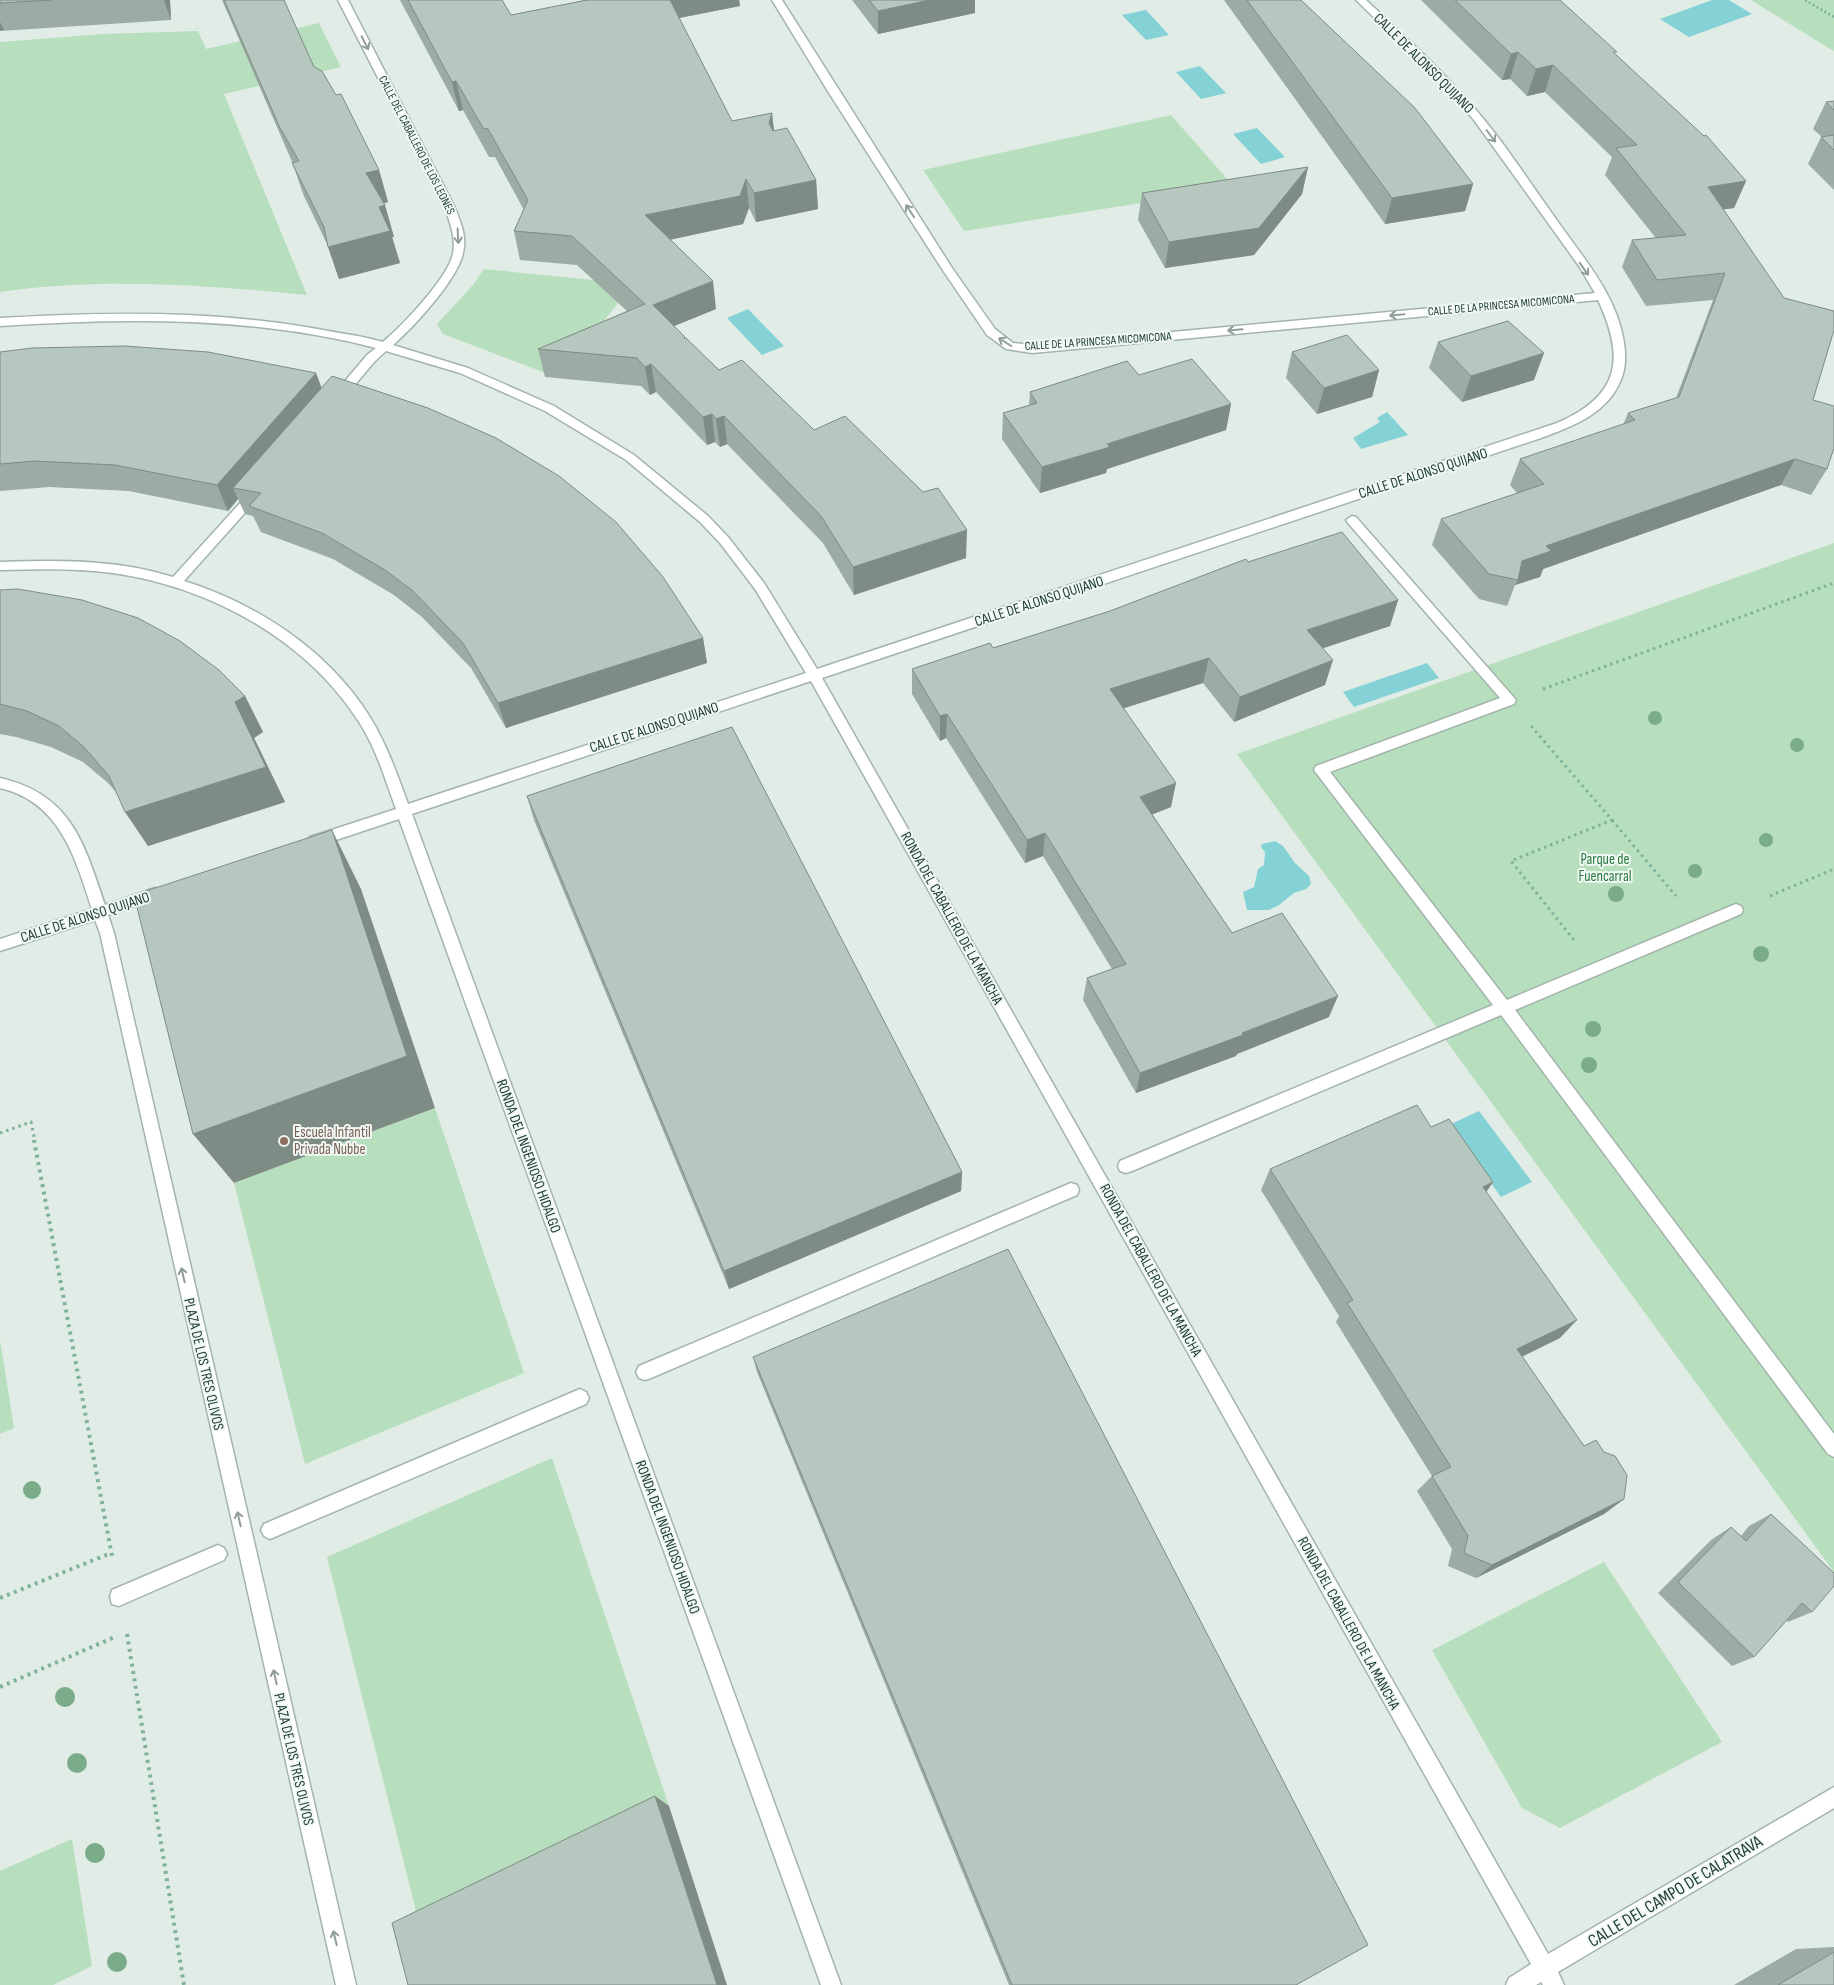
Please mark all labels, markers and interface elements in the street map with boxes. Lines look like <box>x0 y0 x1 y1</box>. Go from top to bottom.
street label: CALLE DE ALONSO QUIJANO <box>1369 9 1478 118</box>
one-way arrow <box>360 36 370 51</box>
street label: CALLE DEL CABALLERO DE LOS LEONES <box>375 73 458 217</box>
one-way arrow <box>1486 129 1496 143</box>
one-way arrow <box>905 205 915 219</box>
one-way arrow <box>453 228 462 244</box>
one-way arrow <box>1579 262 1589 276</box>
street label: CALLE DE LA PRINCESA MICOMICONA <box>1427 292 1576 319</box>
one-way arrow <box>1389 310 1405 320</box>
one-way arrow <box>1228 325 1244 335</box>
street label: CALLE DE LA PRINCESA MICOMICONA <box>1024 329 1173 354</box>
one-way arrow <box>999 336 1013 346</box>
street label: CALLE DE ALONSO QUIJANO <box>1356 444 1490 503</box>
street label: CALLE DE ALONSO QUIJANO <box>972 572 1106 631</box>
street label: CALLE DE ALONSO QUIJANO <box>587 698 721 757</box>
street label: RONDA DEL CABALLERO DE LA MANCHA <box>896 828 1007 1009</box>
park label: Parque de Fuencarral <box>1579 850 1631 886</box>
street label: CALLE DE ALONSO QUIJANO <box>18 888 152 947</box>
street label: RONDA DEL INGENIOSO HIDALGO <box>492 1077 565 1236</box>
place label: Escuela Infantil Privada Nubbe <box>294 1123 371 1159</box>
marker: Escuela Infantil Privada Nubbe <box>278 1135 290 1147</box>
street label: RONDA DEL CABALLERO DE LA MANCHA <box>1095 1180 1206 1361</box>
one-way arrow <box>178 1267 187 1283</box>
street label: PLAZA DE LOS TRES OLIVOS <box>179 1296 228 1432</box>
street label: RONDA DEL INGENIOSO HIDALGO <box>631 1458 704 1617</box>
one-way arrow <box>234 1511 243 1527</box>
street label: RONDA DEL CABALLERO DE LA MANCHA <box>1293 1533 1404 1714</box>
one-way arrow <box>270 1669 279 1685</box>
street label: PLAZA DE LOS TRES OLIVOS <box>269 1691 318 1827</box>
street label: CALLE DEL CAMPO DE CALATRAVA <box>1584 1831 1766 1952</box>
one-way arrow <box>330 1930 339 1946</box>

